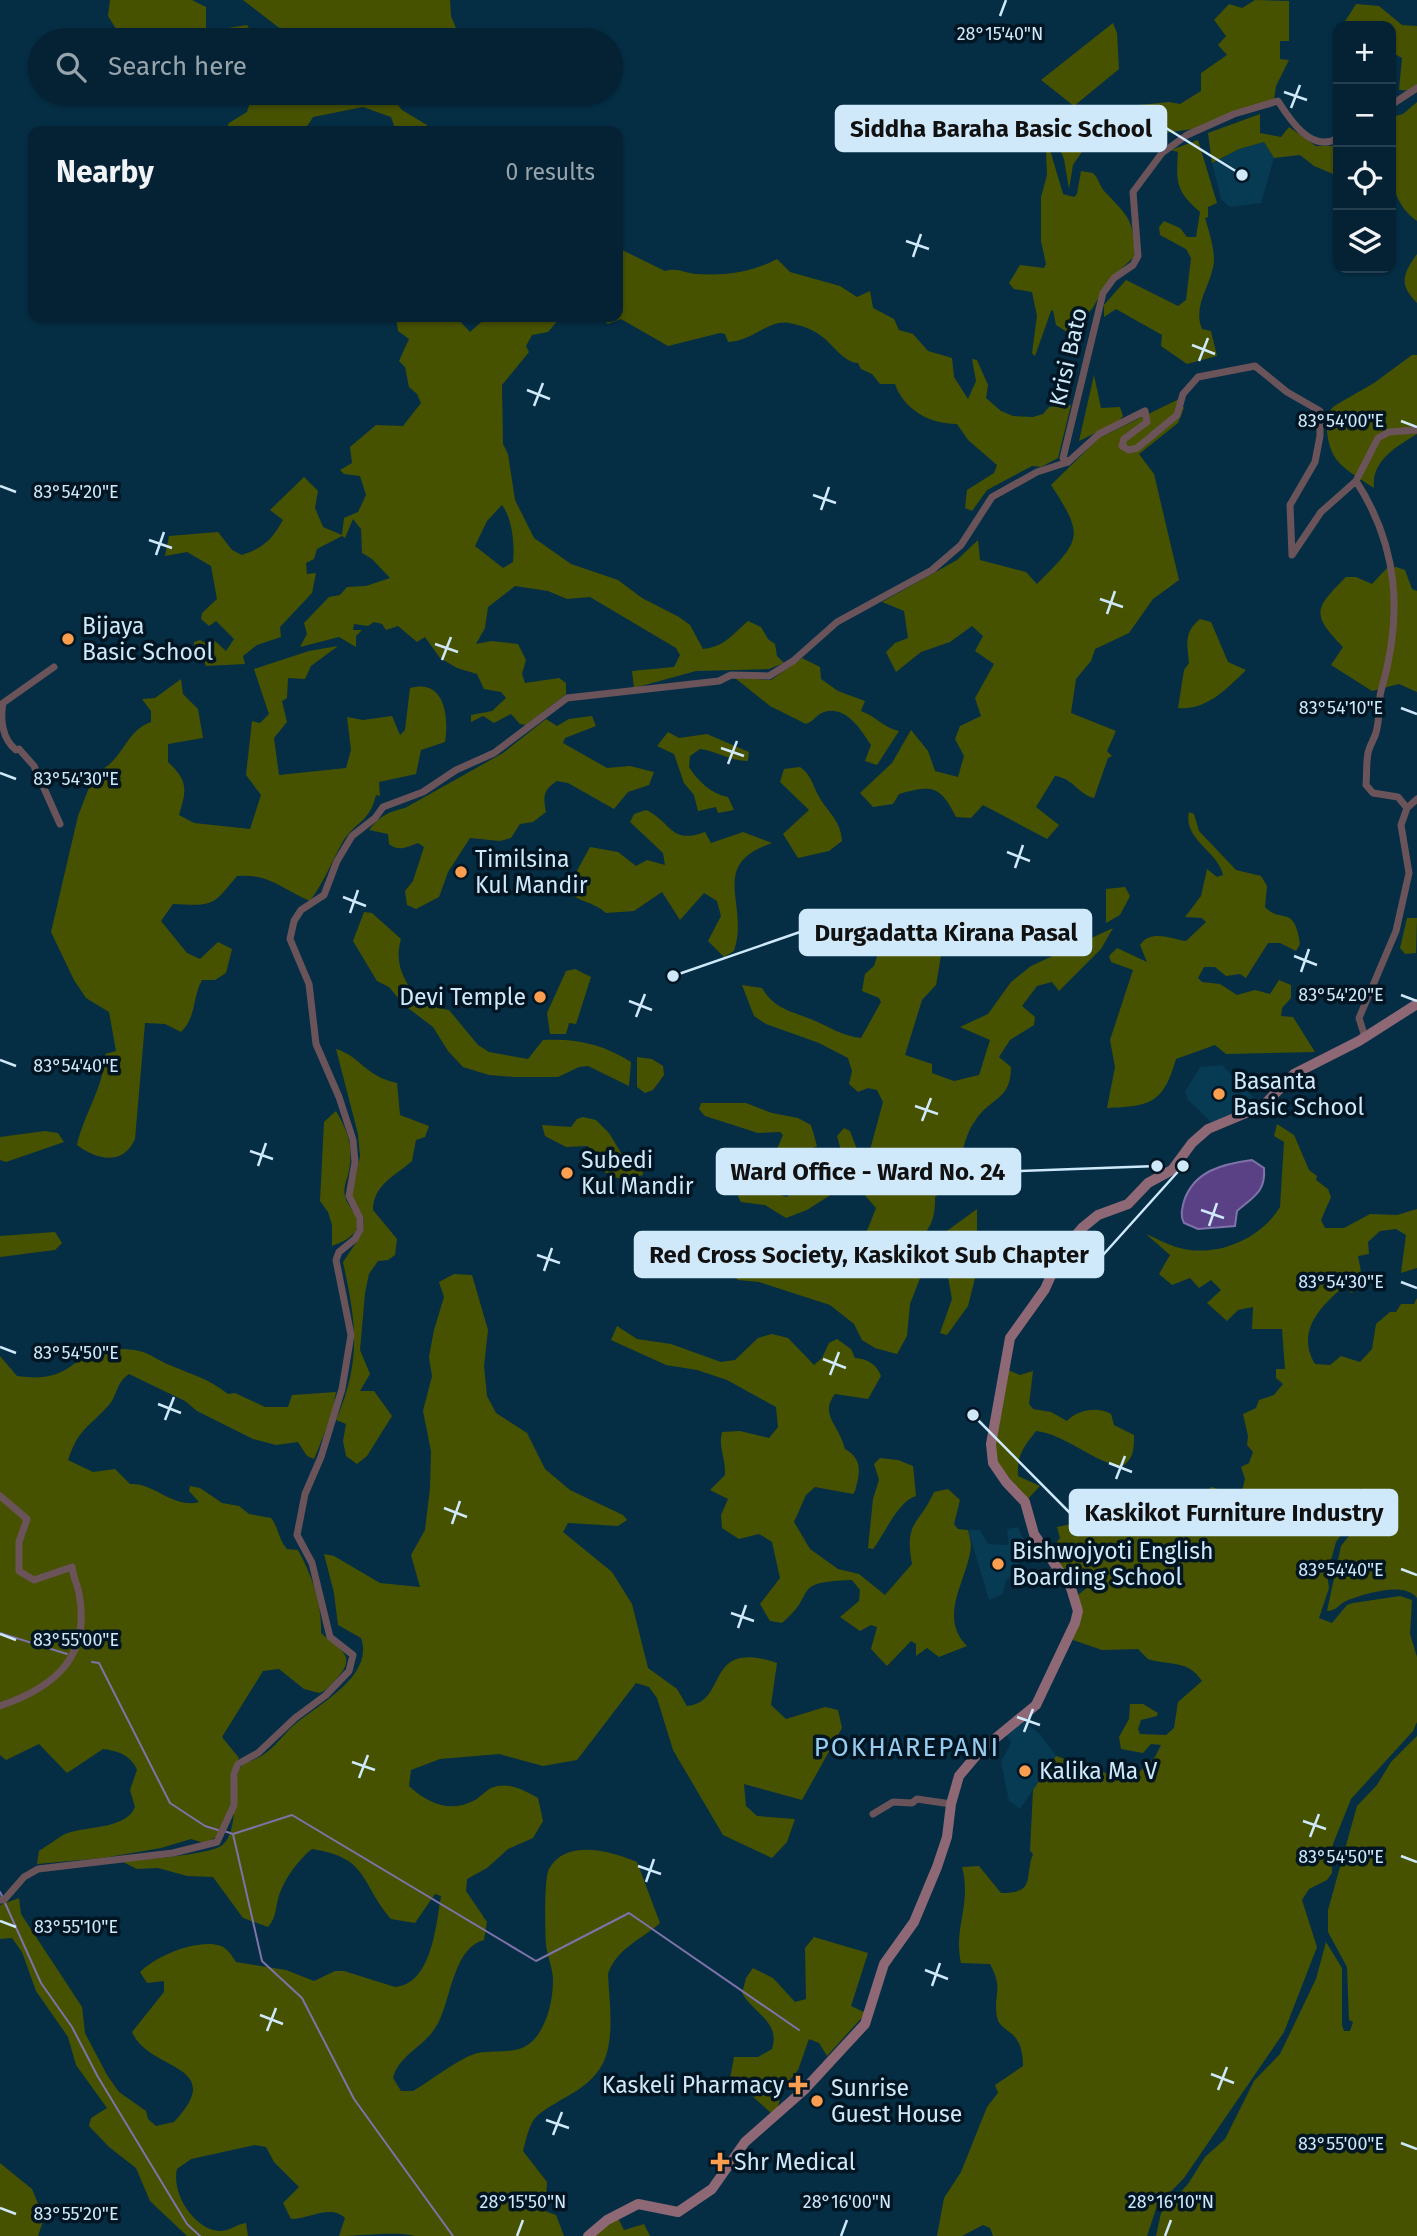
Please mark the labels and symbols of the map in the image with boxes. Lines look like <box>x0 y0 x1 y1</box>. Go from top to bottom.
text: 28°15'40"N <box>957 23 1043 45</box>
callout: Siddha Baraha Basic School <box>836 106 1166 151</box>
text: Siddha Baraha Basic School <box>850 115 1153 143</box>
street label: Krisi Bato <box>1043 305 1093 409</box>
text: 83°54'00"E <box>1298 410 1384 432</box>
text: 83°54'20"E <box>33 481 119 503</box>
place label: Bijaya Basic School <box>82 612 213 666</box>
marker: Bijaya Basic School <box>60 631 76 647</box>
text: 83°54'10"E <box>1299 697 1383 719</box>
text: 83°54'30"E <box>33 768 119 790</box>
place label: Timilsina Kul Mandir <box>475 845 588 899</box>
marker: Timilsina Kul Mandir <box>453 864 469 880</box>
callout: Durgadatta Kirana Pasal <box>800 910 1091 955</box>
text: Durgadatta Kirana Pasal <box>814 919 1078 947</box>
place label: Devi Temple <box>399 983 526 1011</box>
text: 83°54'20"E <box>1298 984 1384 1006</box>
marker: Devi Temple <box>532 989 548 1005</box>
text: 83°54'40"E <box>33 1055 119 1077</box>
place label: Basanta Basic School <box>1233 1067 1364 1121</box>
marker: Basanta Basic School <box>1211 1086 1227 1102</box>
place label: Subedi Kul Mandir <box>581 1146 694 1200</box>
callout: Ward Office - Ward No. 24 <box>717 1149 1020 1194</box>
text: Ward Office - Ward No. 24 <box>731 1158 1006 1186</box>
marker: Subedi Kul Mandir <box>559 1165 575 1181</box>
callout: Red Cross Society, Kaskikot Sub Chapter <box>635 1232 1103 1277</box>
text: Red Cross Society, Kaskikot Sub Chapter <box>649 1241 1089 1269</box>
text: 83°54'30"E <box>1298 1271 1384 1293</box>
text: 83°54'50"E <box>33 1342 119 1364</box>
callout: Kaskikot Furniture Industry <box>1070 1490 1397 1535</box>
text: Kaskikot Furniture Industry <box>1085 1499 1384 1527</box>
place label: Bishwojyoti English Boarding School <box>1012 1537 1214 1591</box>
marker: Bishwojyoti English Boarding School <box>990 1556 1006 1572</box>
text: 83°54'40"E <box>1298 1559 1384 1581</box>
text: 83°55'00"E <box>33 1629 119 1651</box>
district label: POKHAREPANI <box>814 1732 1000 1763</box>
place label: Kalika Ma V <box>1039 1757 1157 1785</box>
marker: Kalika Ma V <box>1017 1763 1033 1779</box>
text: 83°54'50"E <box>1298 1846 1384 1868</box>
text: 83°55'10"E <box>34 1916 118 1938</box>
place label: Kaskeli Pharmacy <box>602 2071 785 2099</box>
place label: Sunrise Guest House <box>831 2074 962 2128</box>
marker: Kaskeli Pharmacy <box>790 2077 806 2093</box>
marker: Sunrise Guest House <box>809 2093 825 2109</box>
text: 83°55'00"E <box>1298 2133 1384 2155</box>
place label: Shr Medical <box>734 2148 856 2176</box>
marker: Shr Medical <box>712 2154 728 2170</box>
text: 28°15'50"N <box>480 2191 566 2213</box>
text: 28°16'00"N <box>803 2191 891 2213</box>
text: 28°16'10"N <box>1128 2191 1214 2213</box>
text: 83°55'20"E <box>33 2203 119 2225</box>

